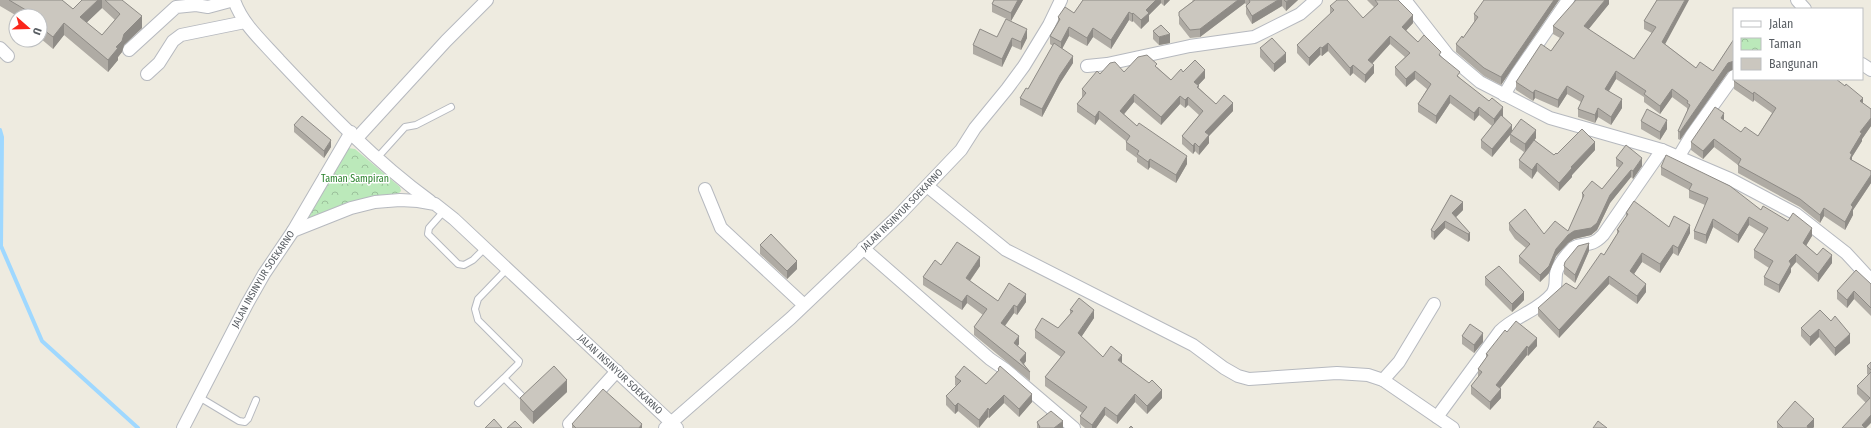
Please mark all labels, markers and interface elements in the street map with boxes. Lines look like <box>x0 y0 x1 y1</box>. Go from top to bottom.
north arrow <box>8 8 48 48</box>
legend <box>1733 8 1863 80</box>
text: Jalan <box>1769 17 1793 31</box>
text: U <box>30 26 44 37</box>
text: Taman <box>1769 37 1801 51</box>
text: Bangunan <box>1769 57 1818 71</box>
street label: JALAN INSINYUR SOEKARNO <box>858 167 946 254</box>
park label: Taman Sampiran <box>321 173 389 185</box>
street label: JALAN INSINYUR SOEKARNO <box>230 229 297 330</box>
street label: JALAN INSINYUR SOEKARNO <box>575 332 665 417</box>

